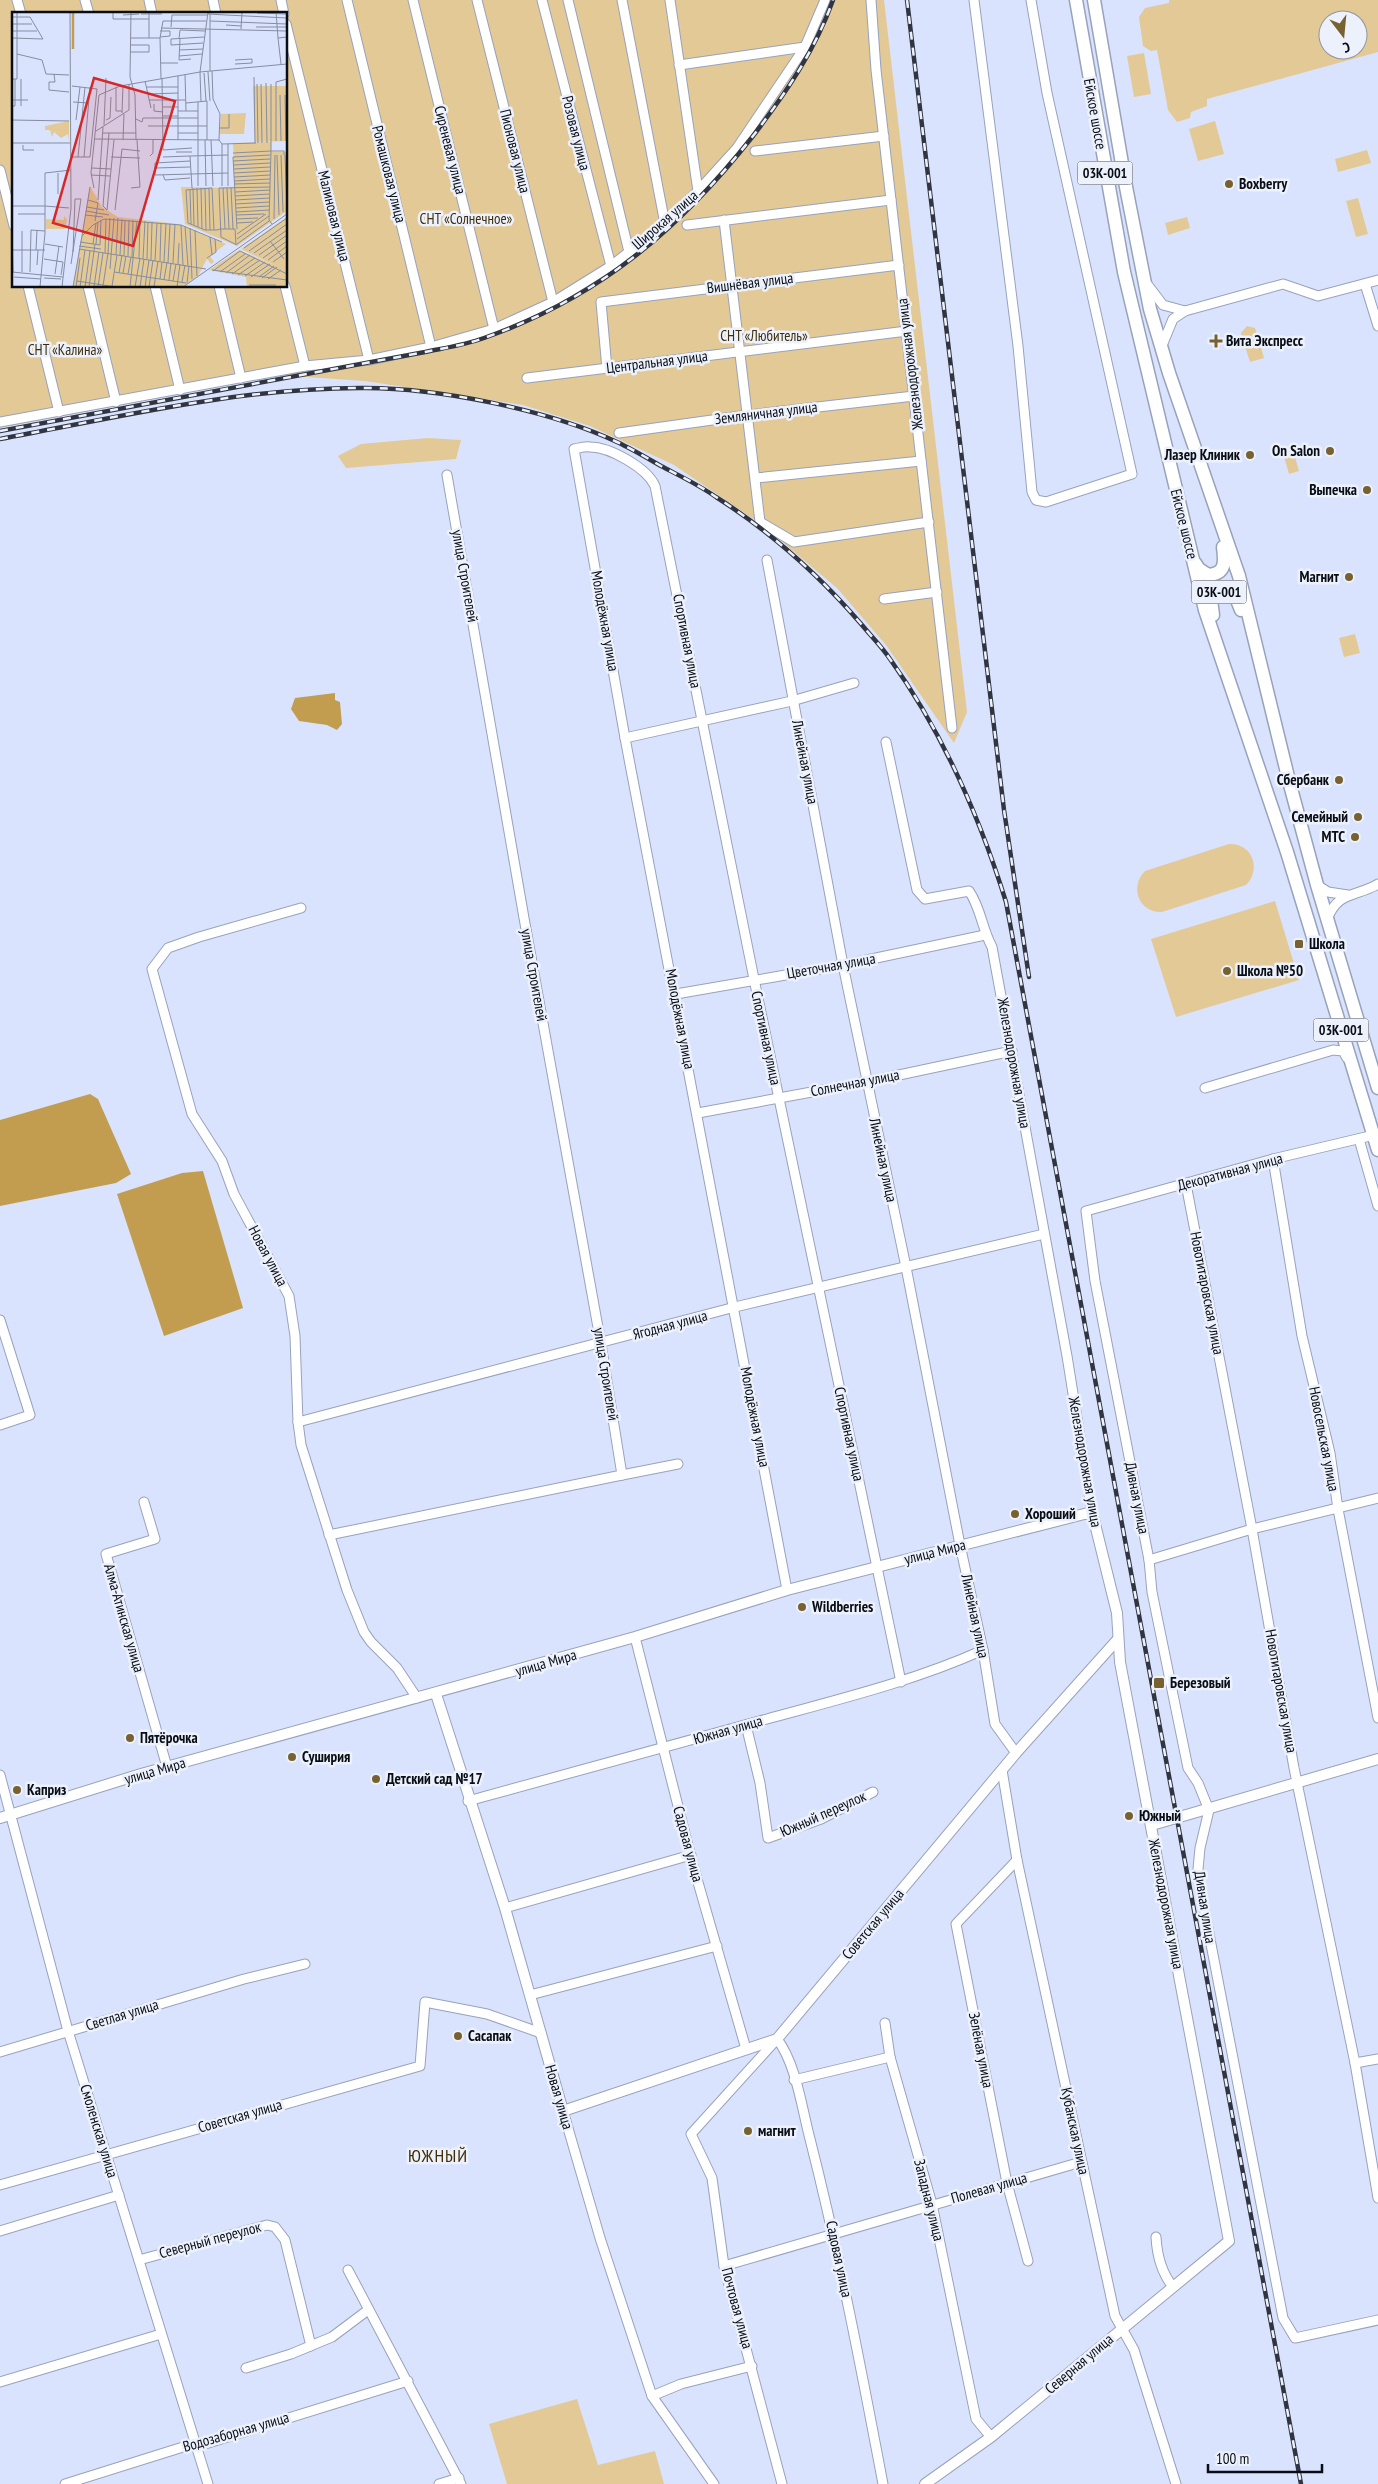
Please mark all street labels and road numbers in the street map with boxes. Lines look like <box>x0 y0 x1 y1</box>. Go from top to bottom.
street label: Ейское шоссе <box>1080 77 1111 151</box>
street label: Розовая улица <box>558 94 595 172</box>
street label: Сиреневая улица <box>430 104 471 196</box>
street label: Пионовая улица <box>496 107 535 195</box>
street label: Ромашковая улица <box>368 123 411 224</box>
road number: 03К-001 <box>1078 162 1132 184</box>
street label: Малиновая улица <box>314 168 355 263</box>
street label: Широкая улица <box>628 186 702 254</box>
street label: Вишнёвая улица <box>706 268 794 297</box>
street label: Железнодорожная улица <box>892 297 927 432</box>
street label: Центральная улица <box>605 346 709 377</box>
street label: Земляничная улица <box>713 397 819 428</box>
street label: Ейское шоссе <box>1167 487 1202 561</box>
street label: улица Строителей <box>448 528 483 624</box>
street label: Молодёжная улица <box>587 569 624 673</box>
road number: 03К-001 <box>1192 580 1246 604</box>
street label: Спортивная улица <box>669 592 706 690</box>
street label: Линейная улица <box>788 717 823 806</box>
street label: улица Строителей <box>517 927 552 1023</box>
street label: Цветочная улица <box>785 948 877 983</box>
street label: Молодёжная улица <box>661 967 700 1071</box>
street label: Спортивная улица <box>747 989 786 1087</box>
street label: Железнодорожная улица <box>993 995 1035 1130</box>
road number: 03К-001 <box>1314 1018 1368 1042</box>
street label: Солнечная улица <box>809 1065 901 1100</box>
street label: Линейная улица <box>865 1115 902 1204</box>
street label: Декоративная улица <box>1175 1148 1285 1195</box>
street label: Новая улица <box>245 1222 292 1289</box>
street label: Новотитаровская улица <box>1186 1230 1229 1356</box>
street label: Ягодная улица <box>630 1305 709 1344</box>
street label: улица Строителей <box>590 1326 623 1422</box>
street label: Молодёжная улица <box>736 1365 775 1469</box>
street label: Спортивная улица <box>830 1385 869 1483</box>
street label: Новосельская улица <box>1305 1385 1344 1493</box>
street label: Железнодорожная улица <box>1064 1394 1106 1529</box>
street label: Дивная улица <box>1121 1460 1154 1536</box>
street label: улица Мира <box>902 1535 968 1568</box>
street label: Алма-Атинская улица <box>100 1561 149 1674</box>
street label: Линейная улица <box>957 1571 994 1660</box>
street label: Новотитаровская улица <box>1261 1628 1302 1754</box>
street label: улица Мира <box>513 1645 579 1680</box>
street label: Южная улица <box>691 1711 765 1748</box>
street label: улица Мира <box>122 1753 188 1788</box>
street label: Южный переулок <box>777 1786 869 1841</box>
street label: Садовая улица <box>669 1804 708 1884</box>
street label: Железнодорожная улица <box>1144 1836 1188 1971</box>
street label: Дивная улица <box>1190 1869 1221 1944</box>
street label: Советская улица <box>837 1884 908 1963</box>
street label: Светлая улица <box>83 1994 161 2035</box>
street label: Зелёная улица <box>965 2010 998 2089</box>
street label: Новая улица <box>541 2062 578 2131</box>
street label: Смоленская улица <box>76 2082 123 2180</box>
street label: Кубанская улица <box>1057 2086 1094 2176</box>
street label: Советская улица <box>196 2094 284 2137</box>
street label: Западная улица <box>910 2157 949 2243</box>
street label: Полевая улица <box>949 2168 1029 2207</box>
street label: Северный переулок <box>157 2217 263 2262</box>
street label: Садовая улица <box>822 2219 857 2299</box>
street label: Почтовая улица <box>718 2265 757 2350</box>
street label: Северная улица <box>1041 2329 1117 2398</box>
street label: Водозаборная улица <box>181 2407 291 2456</box>

